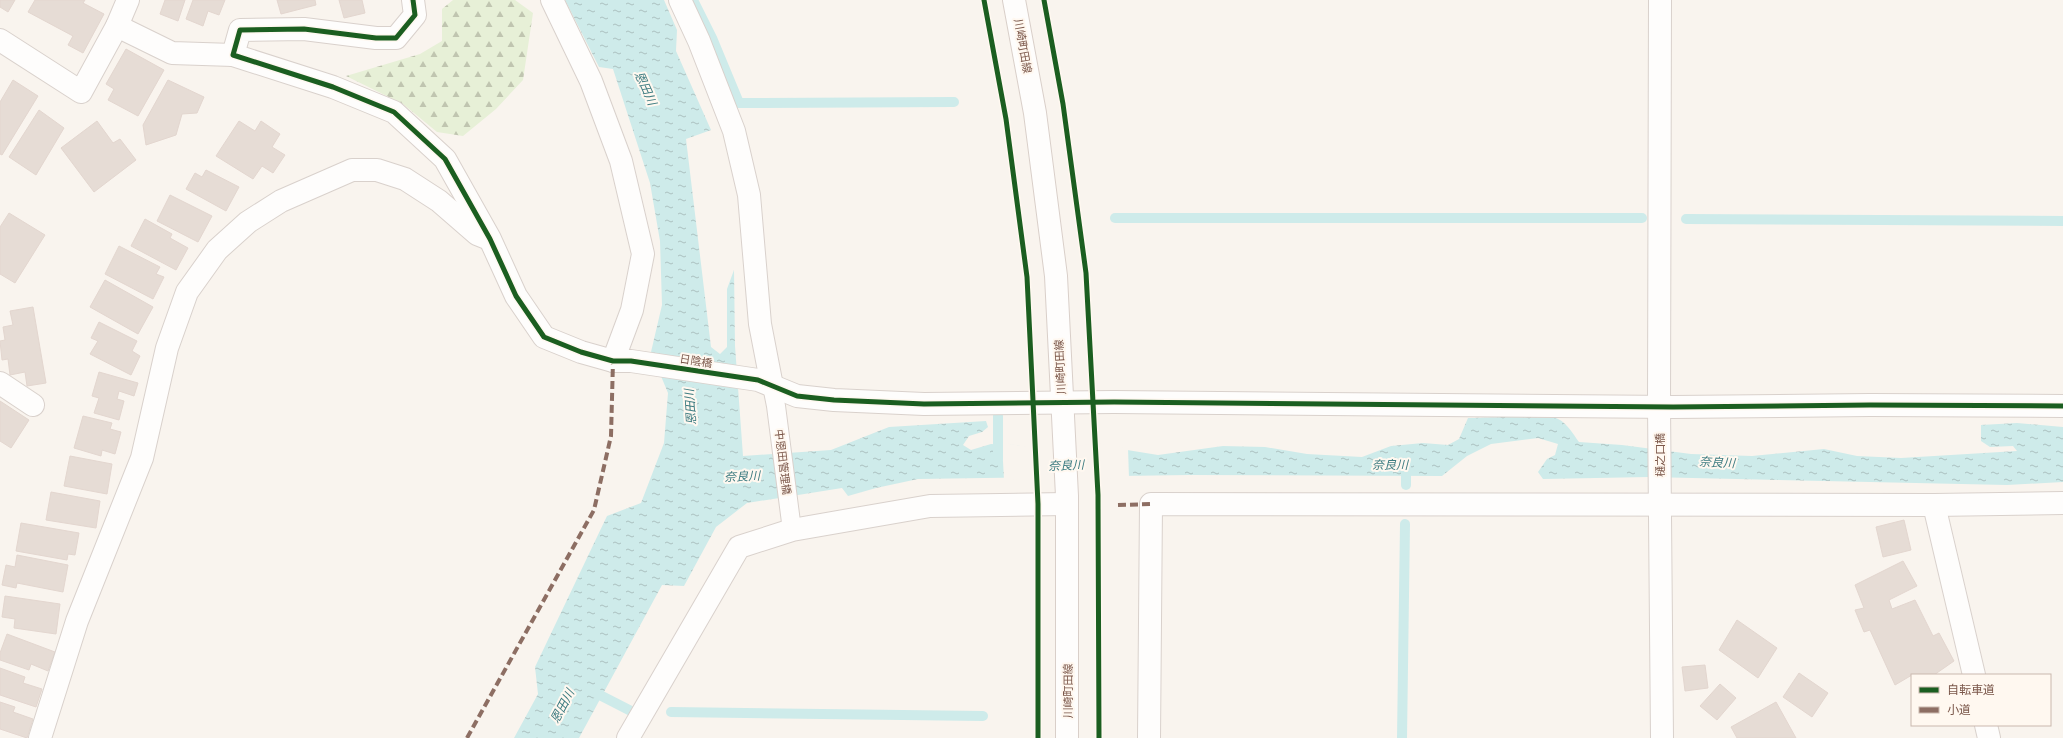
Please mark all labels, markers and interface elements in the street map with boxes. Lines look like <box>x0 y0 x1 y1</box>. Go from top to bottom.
street label: 川崎町田線 <box>1011 18 1035 74</box>
water label: 恩田川 <box>632 68 661 109</box>
street label: 川崎町田線 <box>1052 339 1068 395</box>
street label: 日陰橋 <box>679 352 713 370</box>
water label: 恩田川 <box>681 387 699 425</box>
street label: 中恩田管理橋 <box>772 428 794 496</box>
street label: 樋之口橋 <box>1653 433 1667 477</box>
water label: 奈良川 <box>1699 454 1737 471</box>
water label: 奈良川 <box>1048 457 1086 473</box>
water label: 奈良川 <box>1372 457 1410 472</box>
water label: 奈良川 <box>724 468 762 484</box>
street label: 川崎町田線 <box>1061 664 1075 719</box>
legend <box>1911 674 2051 726</box>
text: 自転車道 <box>1947 682 1995 697</box>
water label: 恩田川 <box>547 685 578 725</box>
text: 小道 <box>1947 702 1971 717</box>

